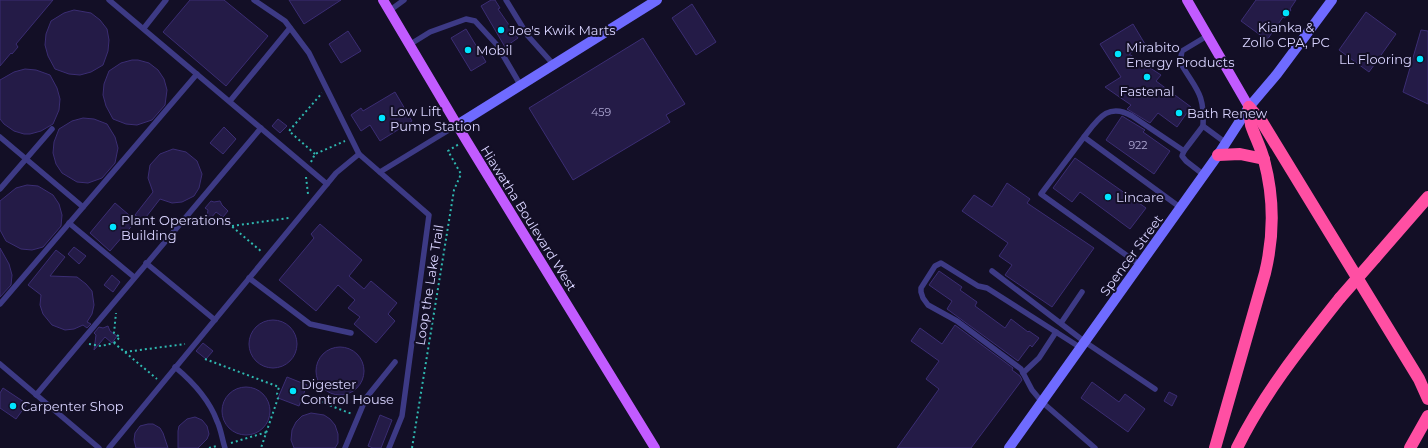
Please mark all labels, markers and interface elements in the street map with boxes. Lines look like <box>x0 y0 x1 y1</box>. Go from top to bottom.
marker: Kianka & Zollo CPA, PC <box>1281 8 1291 18</box>
place label: Kianka & Zollo CPA, PC <box>1242 19 1330 50</box>
place label: Joe's Kwik Marts <box>508 22 616 38</box>
marker: Joe's Kwik Marts <box>496 25 506 35</box>
place label: Mirabito Energy Products <box>1126 39 1235 70</box>
place label: Mobil <box>476 42 512 58</box>
marker: Mobil <box>463 45 473 55</box>
marker: Mirabito Energy Products <box>1113 49 1123 59</box>
place label: LL Flooring <box>1339 51 1412 67</box>
marker: LL Flooring <box>1415 54 1425 64</box>
marker: Fastenal <box>1142 72 1152 82</box>
place label: Fastenal <box>1120 83 1174 99</box>
place label: Low Lift Pump Station <box>390 103 480 134</box>
house number: 459 <box>591 105 611 119</box>
place label: Bath Renew <box>1187 105 1268 121</box>
marker: Bath Renew <box>1174 108 1184 118</box>
marker: Low Lift Pump Station <box>377 113 387 123</box>
house number: 922 <box>1128 138 1148 152</box>
street label: Hiawatha Boulevard West <box>478 142 580 294</box>
place label: Lincare <box>1116 189 1164 205</box>
marker: Lincare <box>1103 192 1113 202</box>
street label: Spencer Street <box>1096 211 1166 299</box>
place label: Plant Operations Building <box>121 212 231 243</box>
marker: Plant Operations Building <box>108 222 118 232</box>
street label: Loop the Lake Trail <box>412 223 446 347</box>
place label: Digester Control House <box>301 376 394 407</box>
marker: Digester Control House <box>288 386 298 396</box>
place label: Carpenter Shop <box>21 398 124 414</box>
marker: Carpenter Shop <box>8 401 18 411</box>

